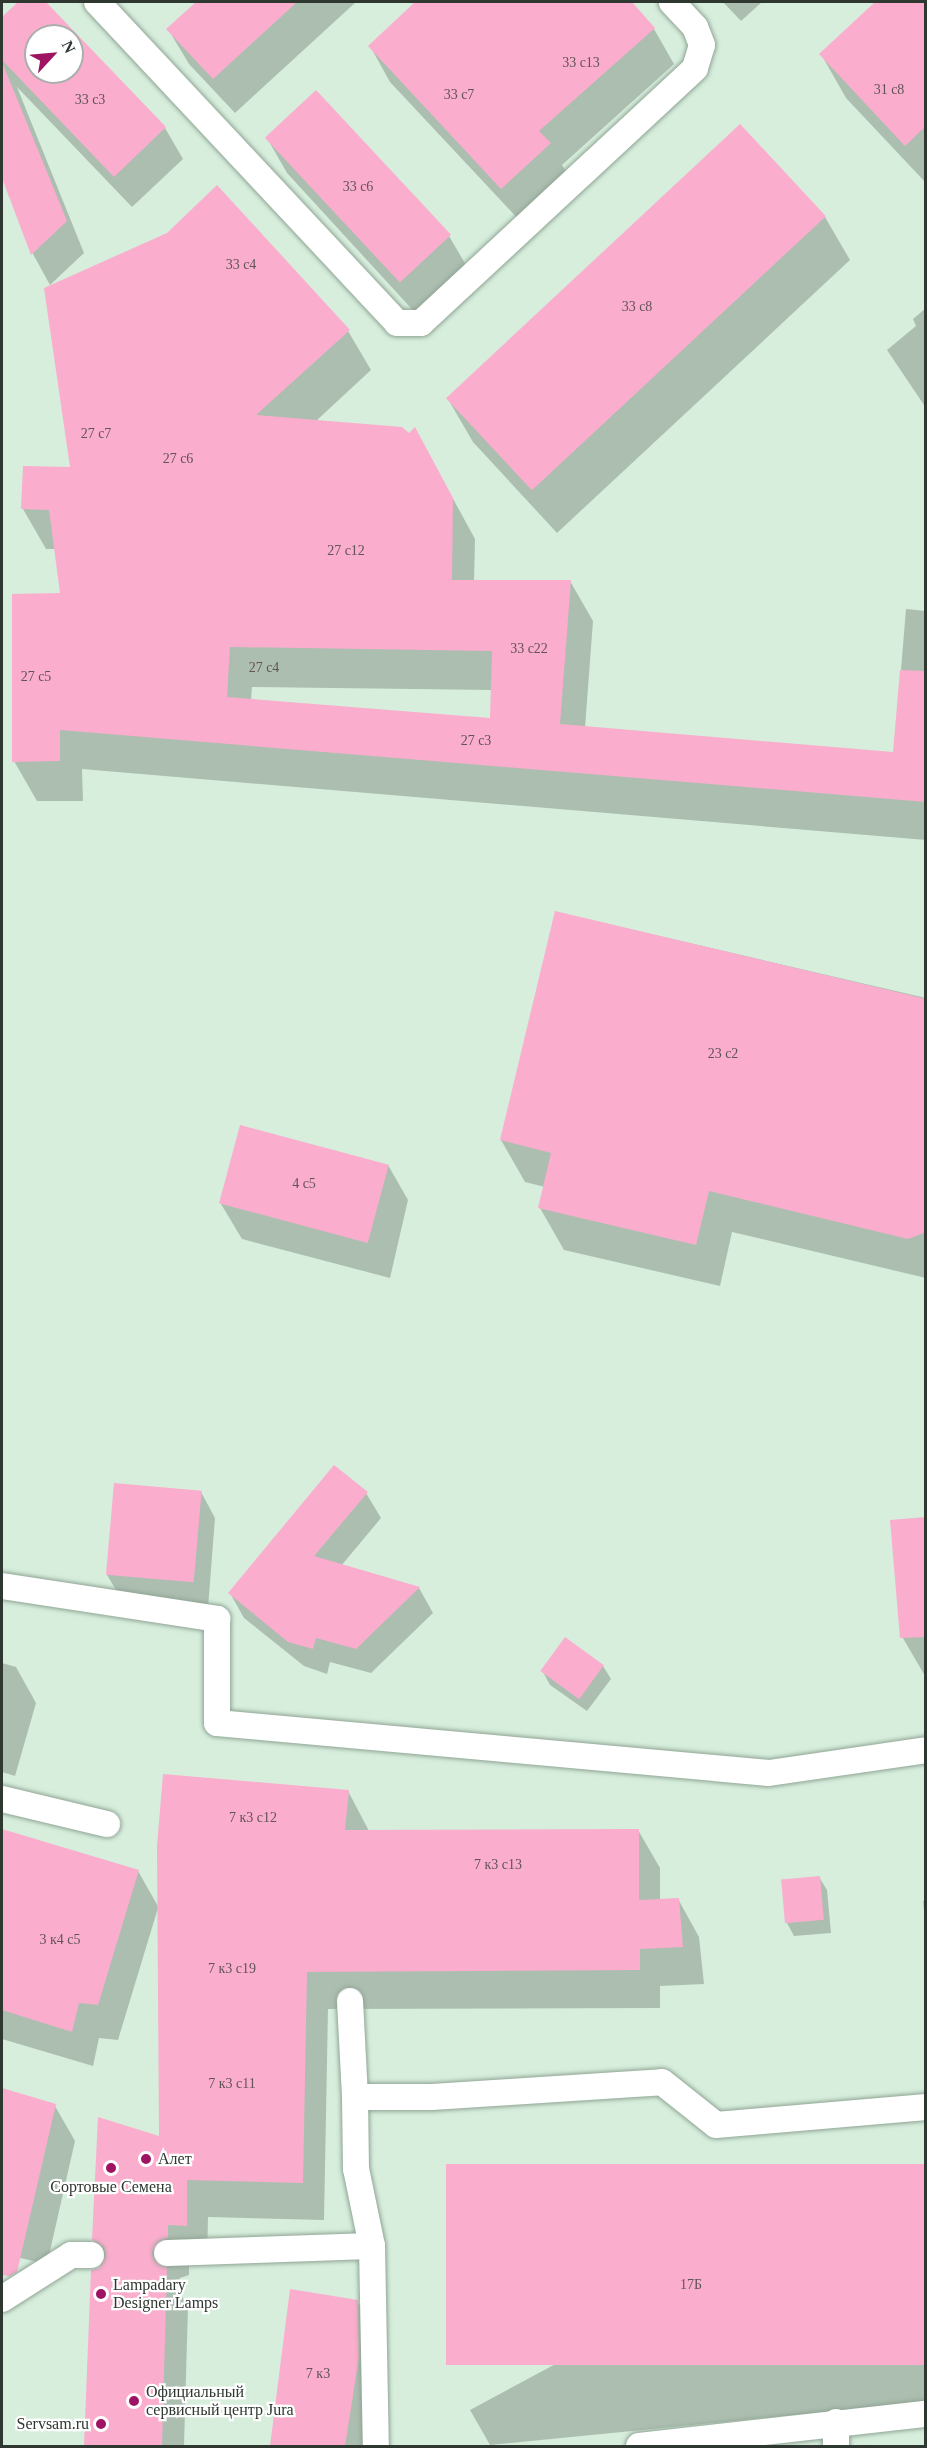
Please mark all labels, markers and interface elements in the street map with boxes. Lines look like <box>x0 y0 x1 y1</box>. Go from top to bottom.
north arrow <box>24 24 84 84</box>
text: N <box>59 38 79 56</box>
house number: 33 с13 <box>562 55 600 71</box>
house number: 31 с8 <box>874 82 904 98</box>
house number: 33 с7 <box>444 87 474 103</box>
house number: 33 с3 <box>75 92 105 108</box>
house number: 33 с6 <box>343 179 373 195</box>
house number: 33 с4 <box>226 257 256 273</box>
house number: 33 с8 <box>622 299 652 315</box>
house number: 27 с7 <box>81 426 111 442</box>
house number: 27 с6 <box>163 451 193 467</box>
house number: 27 с12 <box>327 543 365 559</box>
house number: 33 с22 <box>510 641 548 657</box>
house number: 27 с4 <box>249 660 279 676</box>
house number: 27 с5 <box>21 669 51 685</box>
house number: 27 с3 <box>461 733 491 749</box>
house number: 23 с2 <box>708 1046 738 1062</box>
house number: 4 с5 <box>292 1176 316 1192</box>
house number: 7 к3 с12 <box>229 1810 277 1826</box>
house number: 7 к3 с13 <box>474 1857 522 1873</box>
house number: 3 к4 с5 <box>39 1932 81 1948</box>
house number: 7 к3 с19 <box>208 1961 256 1977</box>
house number: 7 к3 с11 <box>208 2076 256 2092</box>
place label: Алет <box>158 2149 192 2169</box>
marker: Алет <box>139 2152 153 2166</box>
marker: Сортовые Семена <box>104 2161 118 2175</box>
place label: Сортовые Семена <box>50 2177 172 2197</box>
place label: Lampadary Designer Lamps <box>113 2275 218 2313</box>
house number: 17Б <box>680 2277 702 2293</box>
marker: Lampadary Designer Lamps <box>94 2287 108 2301</box>
house number: 7 к3 <box>306 2366 330 2382</box>
place label: Официальный сервисный центр Jura <box>146 2382 294 2420</box>
marker: Официальный сервисный центр Jura <box>127 2394 141 2408</box>
place label: Servsam.ru <box>17 2414 89 2434</box>
marker: Servsam.ru <box>94 2417 108 2431</box>

